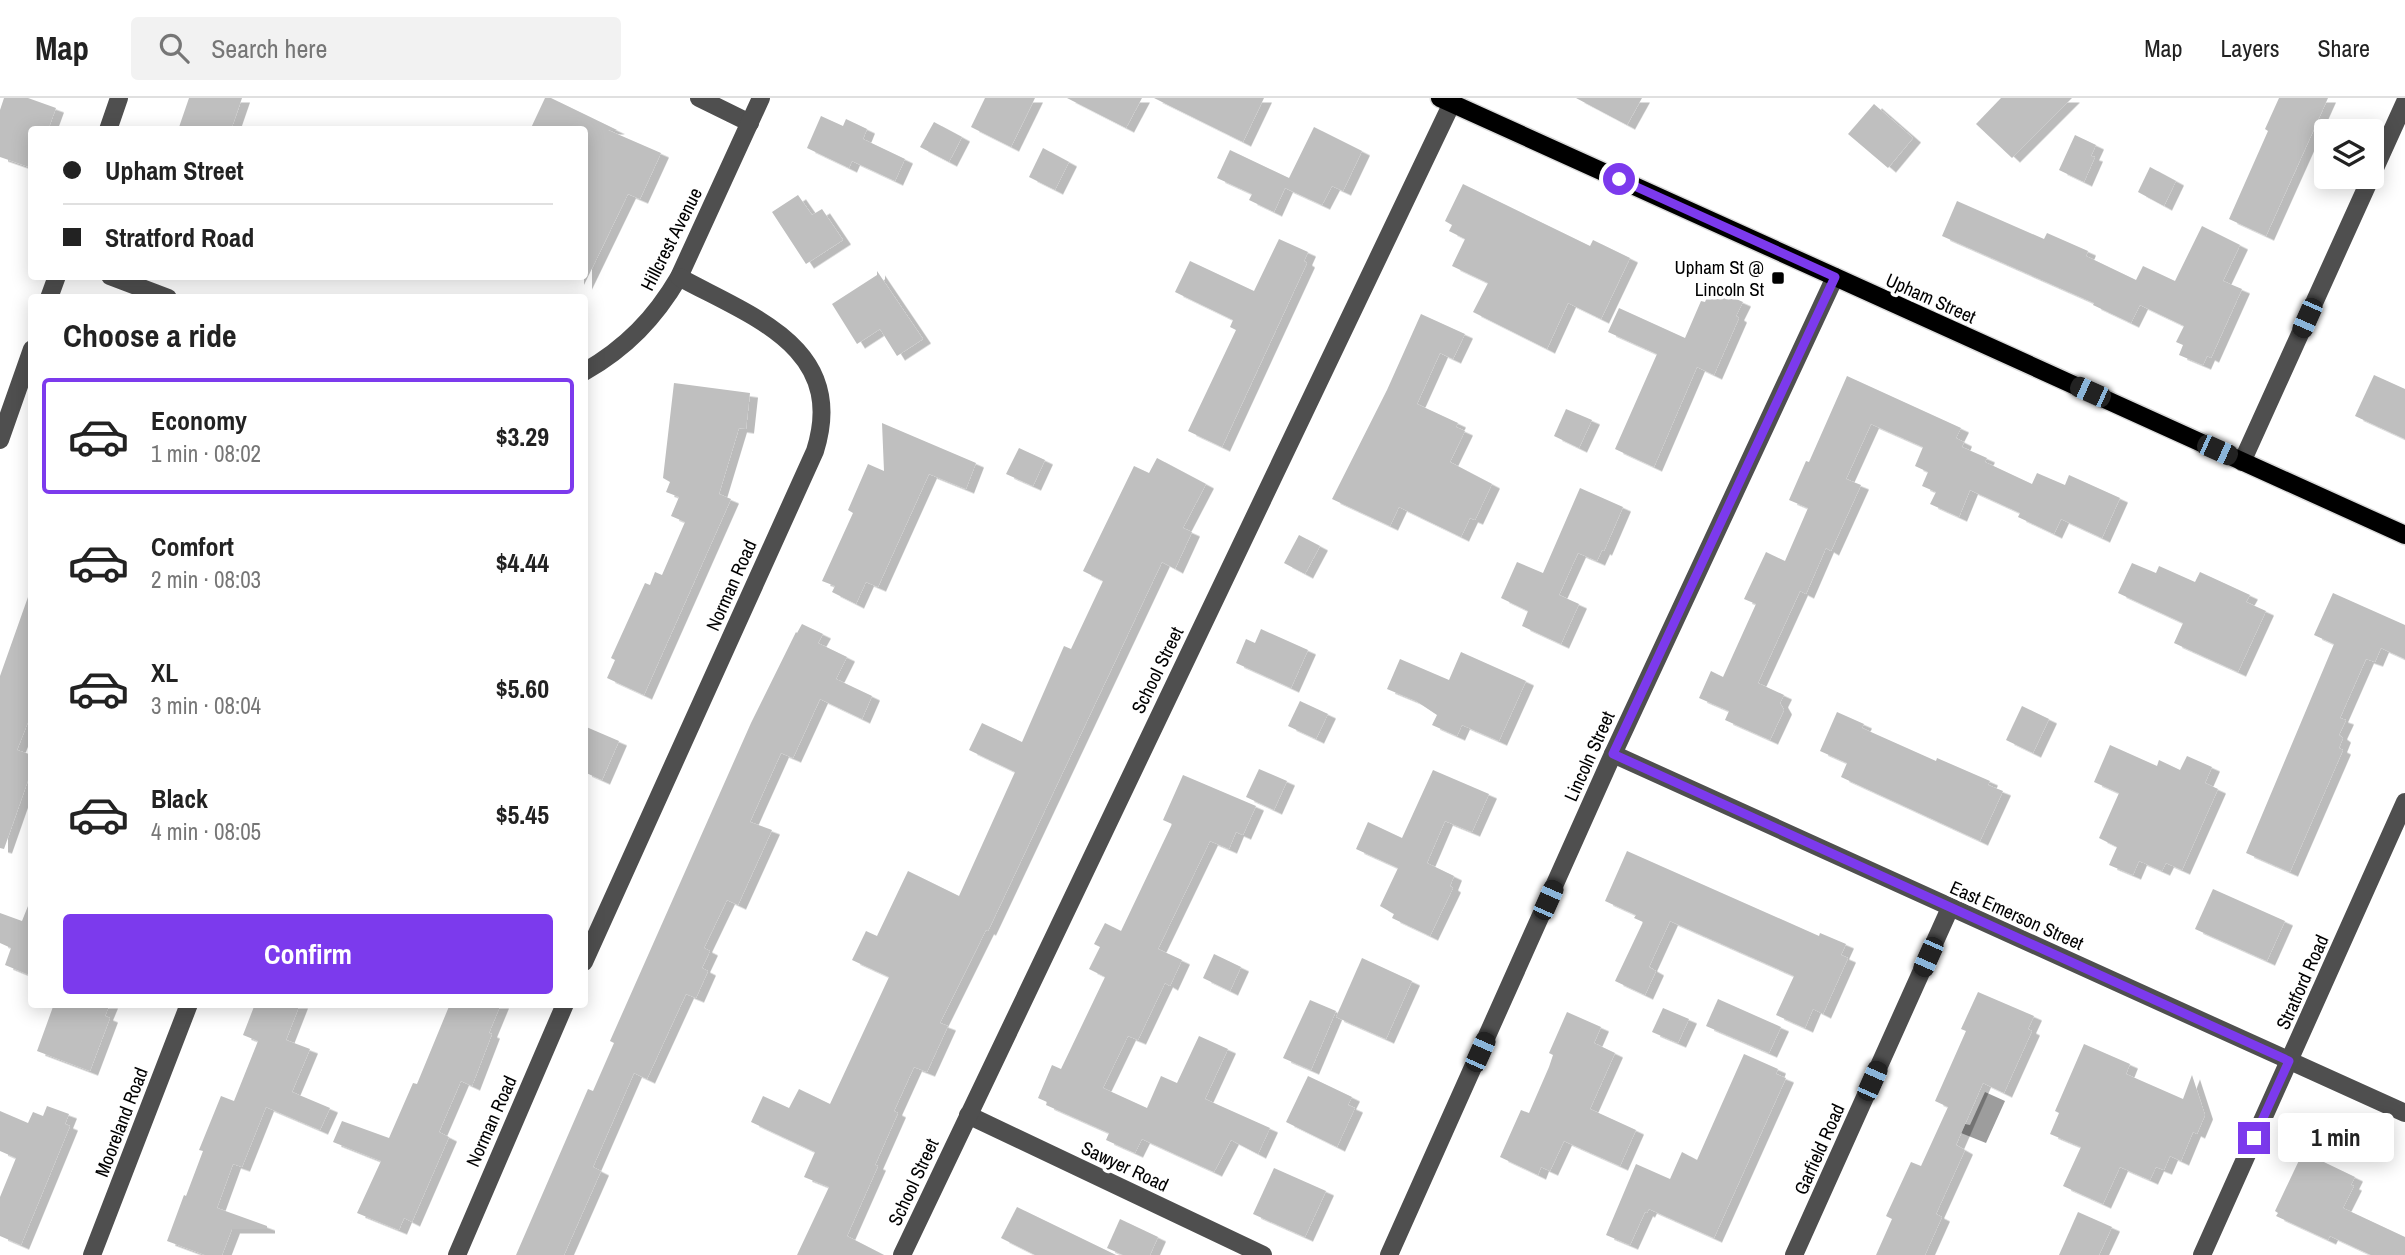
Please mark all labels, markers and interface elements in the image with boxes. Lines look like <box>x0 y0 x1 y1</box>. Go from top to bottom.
search box <box>131 17 621 80</box>
text: Map <box>35 26 89 70</box>
icon: search <box>155 29 193 67</box>
text: Search here <box>211 31 327 66</box>
text: Map <box>2144 32 2182 64</box>
text: Layers <box>2220 32 2279 64</box>
text: Share <box>2317 32 2370 64</box>
map controls <box>2314 119 2384 189</box>
button: layers <box>2314 119 2384 189</box>
text: Upham Street <box>105 153 244 188</box>
route start <box>1603 163 1635 195</box>
street label: Hillcrest Avenue <box>634 183 708 295</box>
text: Stratford Road <box>105 220 254 255</box>
place label: Upham St @ Lincoln St <box>1675 254 1765 302</box>
street label: Upham Street <box>1882 267 1981 330</box>
marker: Upham St @ Lincoln St <box>1770 270 1786 286</box>
car <box>2289 295 2326 341</box>
text: Choose a ride <box>63 314 237 357</box>
car <box>2067 374 2114 410</box>
text: Economy <box>151 403 247 438</box>
icon: car <box>67 405 130 468</box>
text: $3.29 <box>496 419 549 454</box>
car <box>2194 432 2241 468</box>
text: 1 min · 08:02 <box>151 438 261 469</box>
text: Comfort <box>151 529 234 564</box>
icon: car <box>67 531 130 594</box>
street label: Norman Road <box>699 535 763 635</box>
text: $4.44 <box>496 545 549 580</box>
text: 2 min · 08:03 <box>151 564 261 595</box>
street label: School Street <box>1125 622 1189 718</box>
text: XL <box>151 655 178 690</box>
icon: car <box>67 657 130 720</box>
text: $5.60 <box>496 671 549 706</box>
text: 3 min · 08:04 <box>151 690 261 721</box>
street label: Lincoln Street <box>1558 706 1621 805</box>
text: Black <box>151 781 208 816</box>
icon: car <box>67 783 130 846</box>
text: $5.45 <box>496 797 549 832</box>
text: 4 min · 08:05 <box>151 816 261 847</box>
street label: East Emerson Street <box>1946 874 2089 956</box>
car <box>1530 877 1567 923</box>
button: Confirm <box>63 914 553 994</box>
street label: Stratford Road <box>2270 930 2334 1034</box>
car <box>1910 934 1947 980</box>
car <box>1462 1029 1499 1075</box>
car <box>1854 1058 1891 1104</box>
street label: Mooreland Road <box>88 1064 154 1180</box>
street label: Norman Road <box>459 1071 523 1171</box>
street label: Garfield Road <box>1787 1099 1851 1199</box>
callout: 1 min <box>2278 1114 2394 1162</box>
route end <box>2238 1122 2270 1154</box>
text: 1 min <box>2311 1122 2361 1153</box>
street label: School Street <box>881 1134 945 1230</box>
street label: Sawyer Road <box>1077 1134 1173 1198</box>

